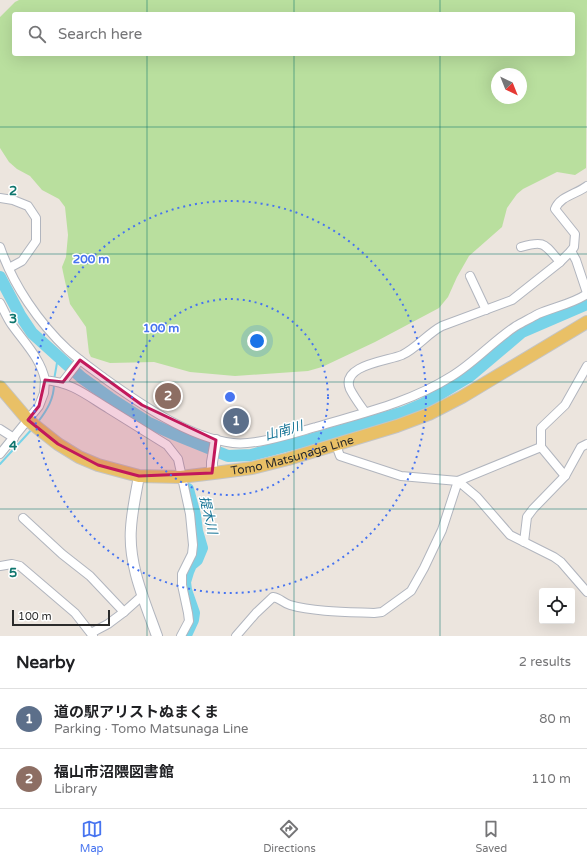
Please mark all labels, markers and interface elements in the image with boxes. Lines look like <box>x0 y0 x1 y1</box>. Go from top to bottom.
search box <box>12 12 575 56</box>
icon: search <box>26 23 48 45</box>
text: Search here <box>58 25 142 43</box>
north arrow <box>491 68 527 104</box>
text: 2 <box>9 183 17 199</box>
text: 200 m <box>73 252 109 266</box>
text: 3 <box>9 311 17 327</box>
text: 100 m <box>143 321 179 335</box>
your location <box>247 331 267 351</box>
pin: 2 <box>155 381 181 411</box>
centre of rings <box>223 390 237 404</box>
pin: 1 <box>223 406 249 436</box>
water label: 山南川 <box>263 417 307 444</box>
street label: Tomo Matsunaga Line <box>230 432 356 478</box>
text: 4 <box>9 438 18 454</box>
water label: 提木川 <box>196 494 221 538</box>
text: 5 <box>9 565 17 581</box>
map controls <box>539 588 575 624</box>
button: locate <box>539 588 575 624</box>
scale bar <box>12 608 110 627</box>
text: 100 m <box>18 610 52 623</box>
text: Nearby <box>16 652 75 673</box>
text: 2 results <box>519 654 571 670</box>
text: 道の駅アリストぬまくま <box>54 703 219 721</box>
text: 1 <box>25 711 33 727</box>
text: 80 m <box>539 711 571 727</box>
text: Parking · Tomo Matsunaga Line <box>54 721 248 737</box>
text: 福山市沼隈図書館 <box>54 763 174 781</box>
text: 2 <box>25 771 33 787</box>
text: 110 m <box>531 771 571 787</box>
text: Library <box>54 781 97 797</box>
tab: Map <box>80 818 104 855</box>
tab: Directions <box>263 818 316 855</box>
tab: Saved <box>475 818 507 855</box>

